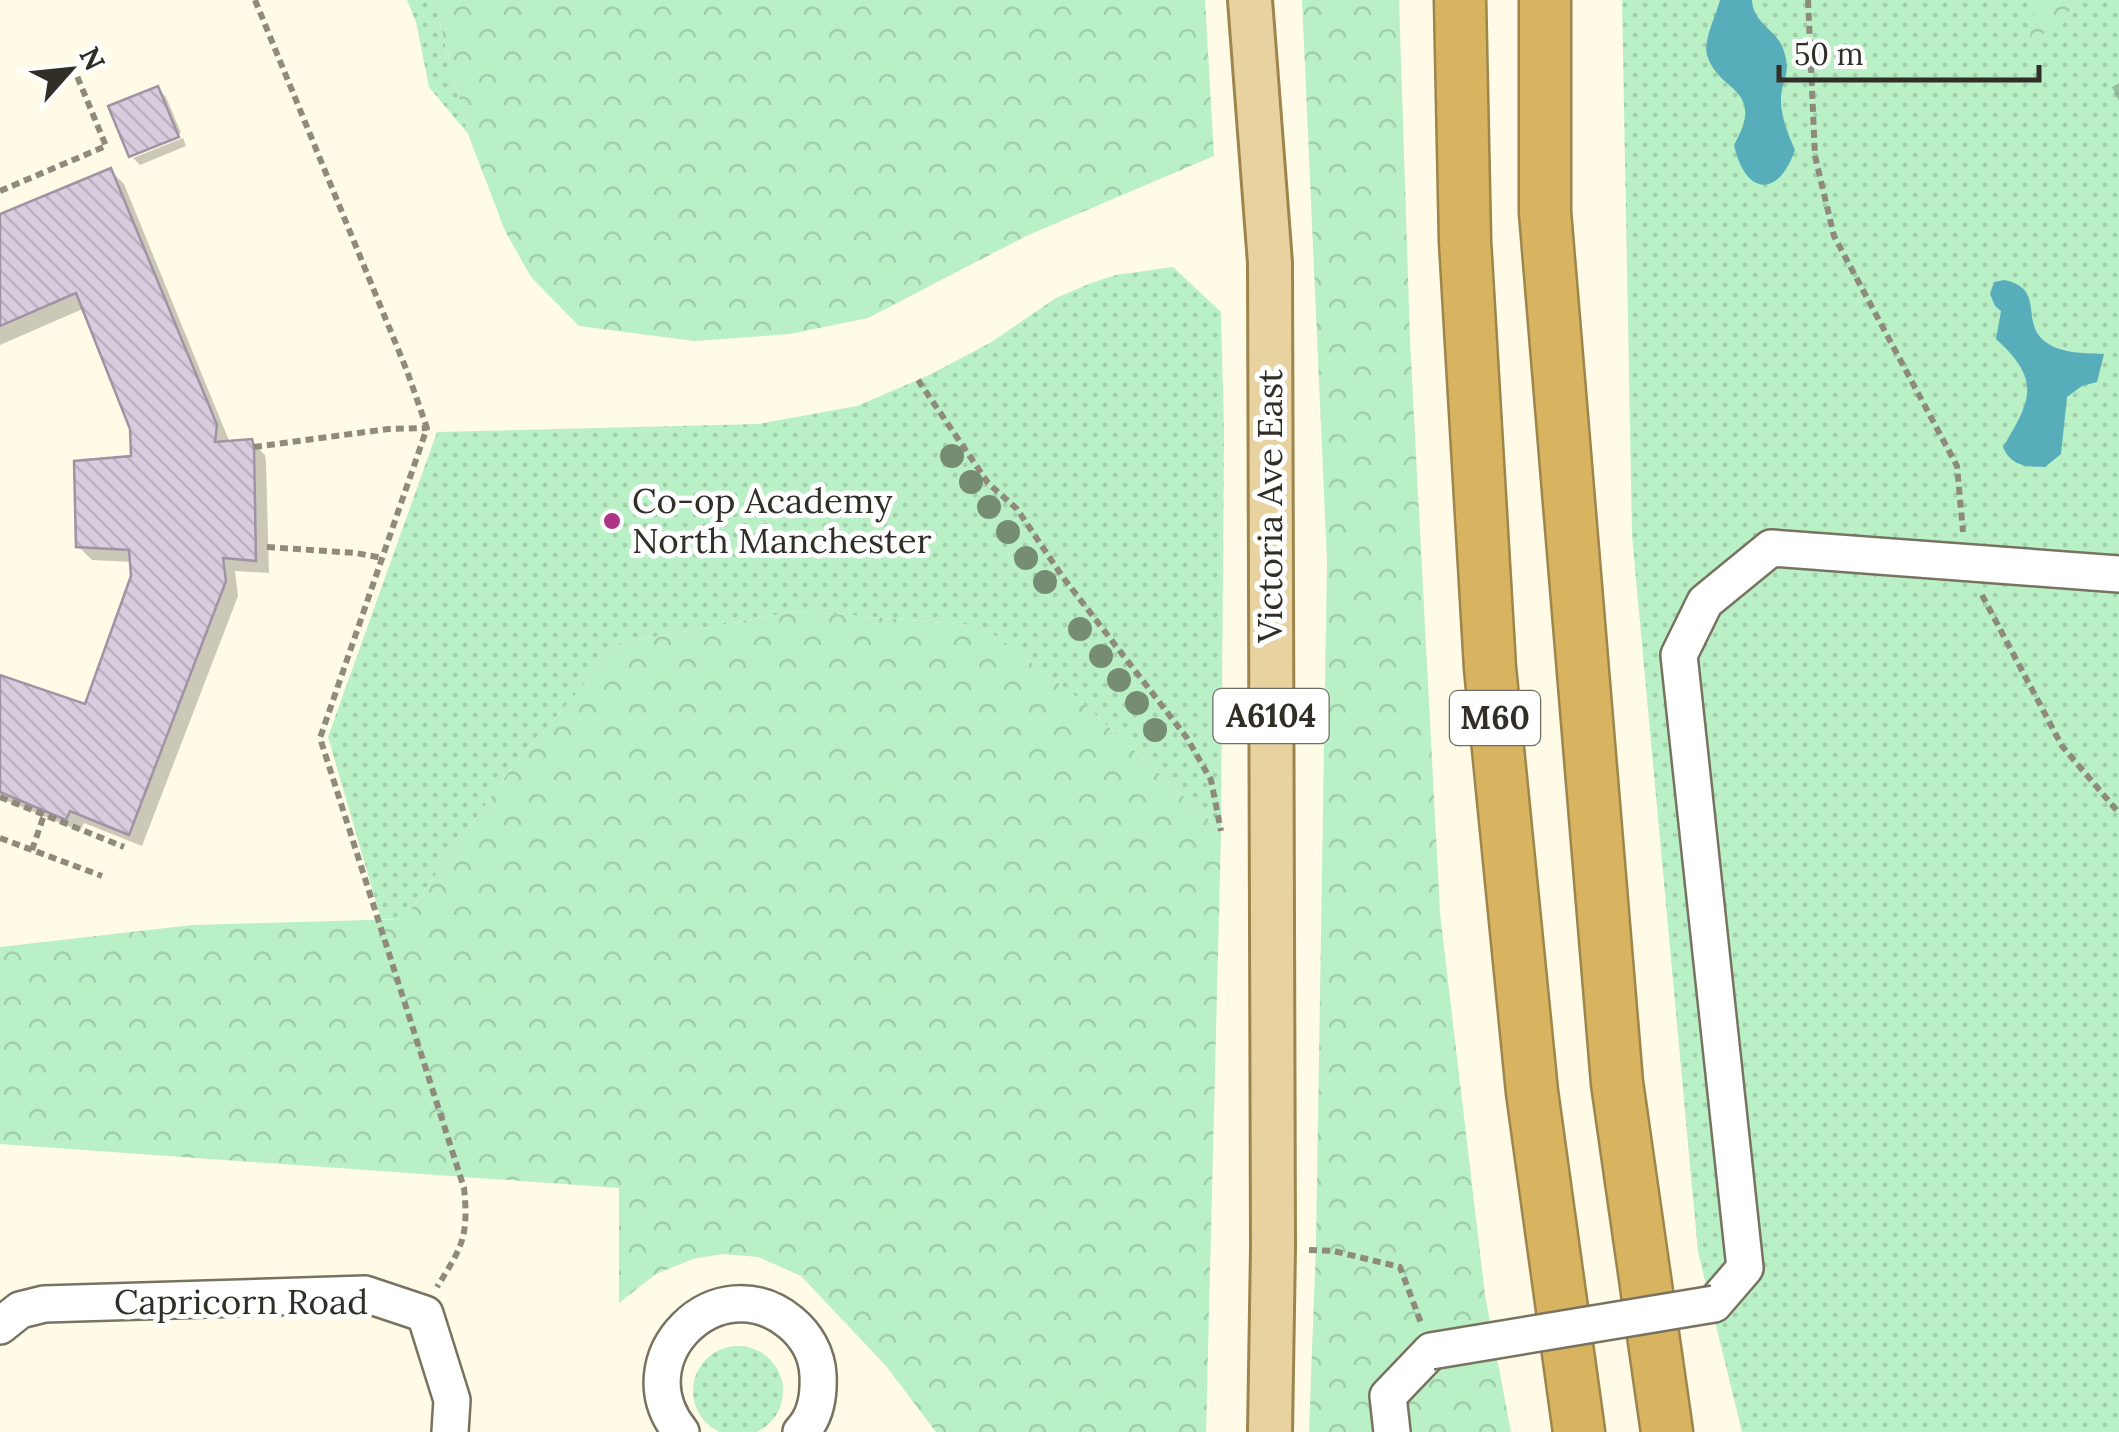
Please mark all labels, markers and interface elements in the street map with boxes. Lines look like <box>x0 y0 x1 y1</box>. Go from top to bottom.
north arrow <box>20 20 120 120</box>
scale bar <box>1779 20 2039 82</box>
text: 50 m <box>1794 35 1864 73</box>
text: N <box>71 41 113 76</box>
street label: Victoria Ave East <box>1247 369 1292 644</box>
place label: Co-op Academy North Manchester <box>632 478 932 563</box>
marker: Co-op Academy North Manchester <box>601 510 623 532</box>
road number: A6104 <box>1214 689 1328 743</box>
road number: M60 <box>1450 691 1540 745</box>
street label: Capricorn Road <box>114 1279 368 1324</box>

